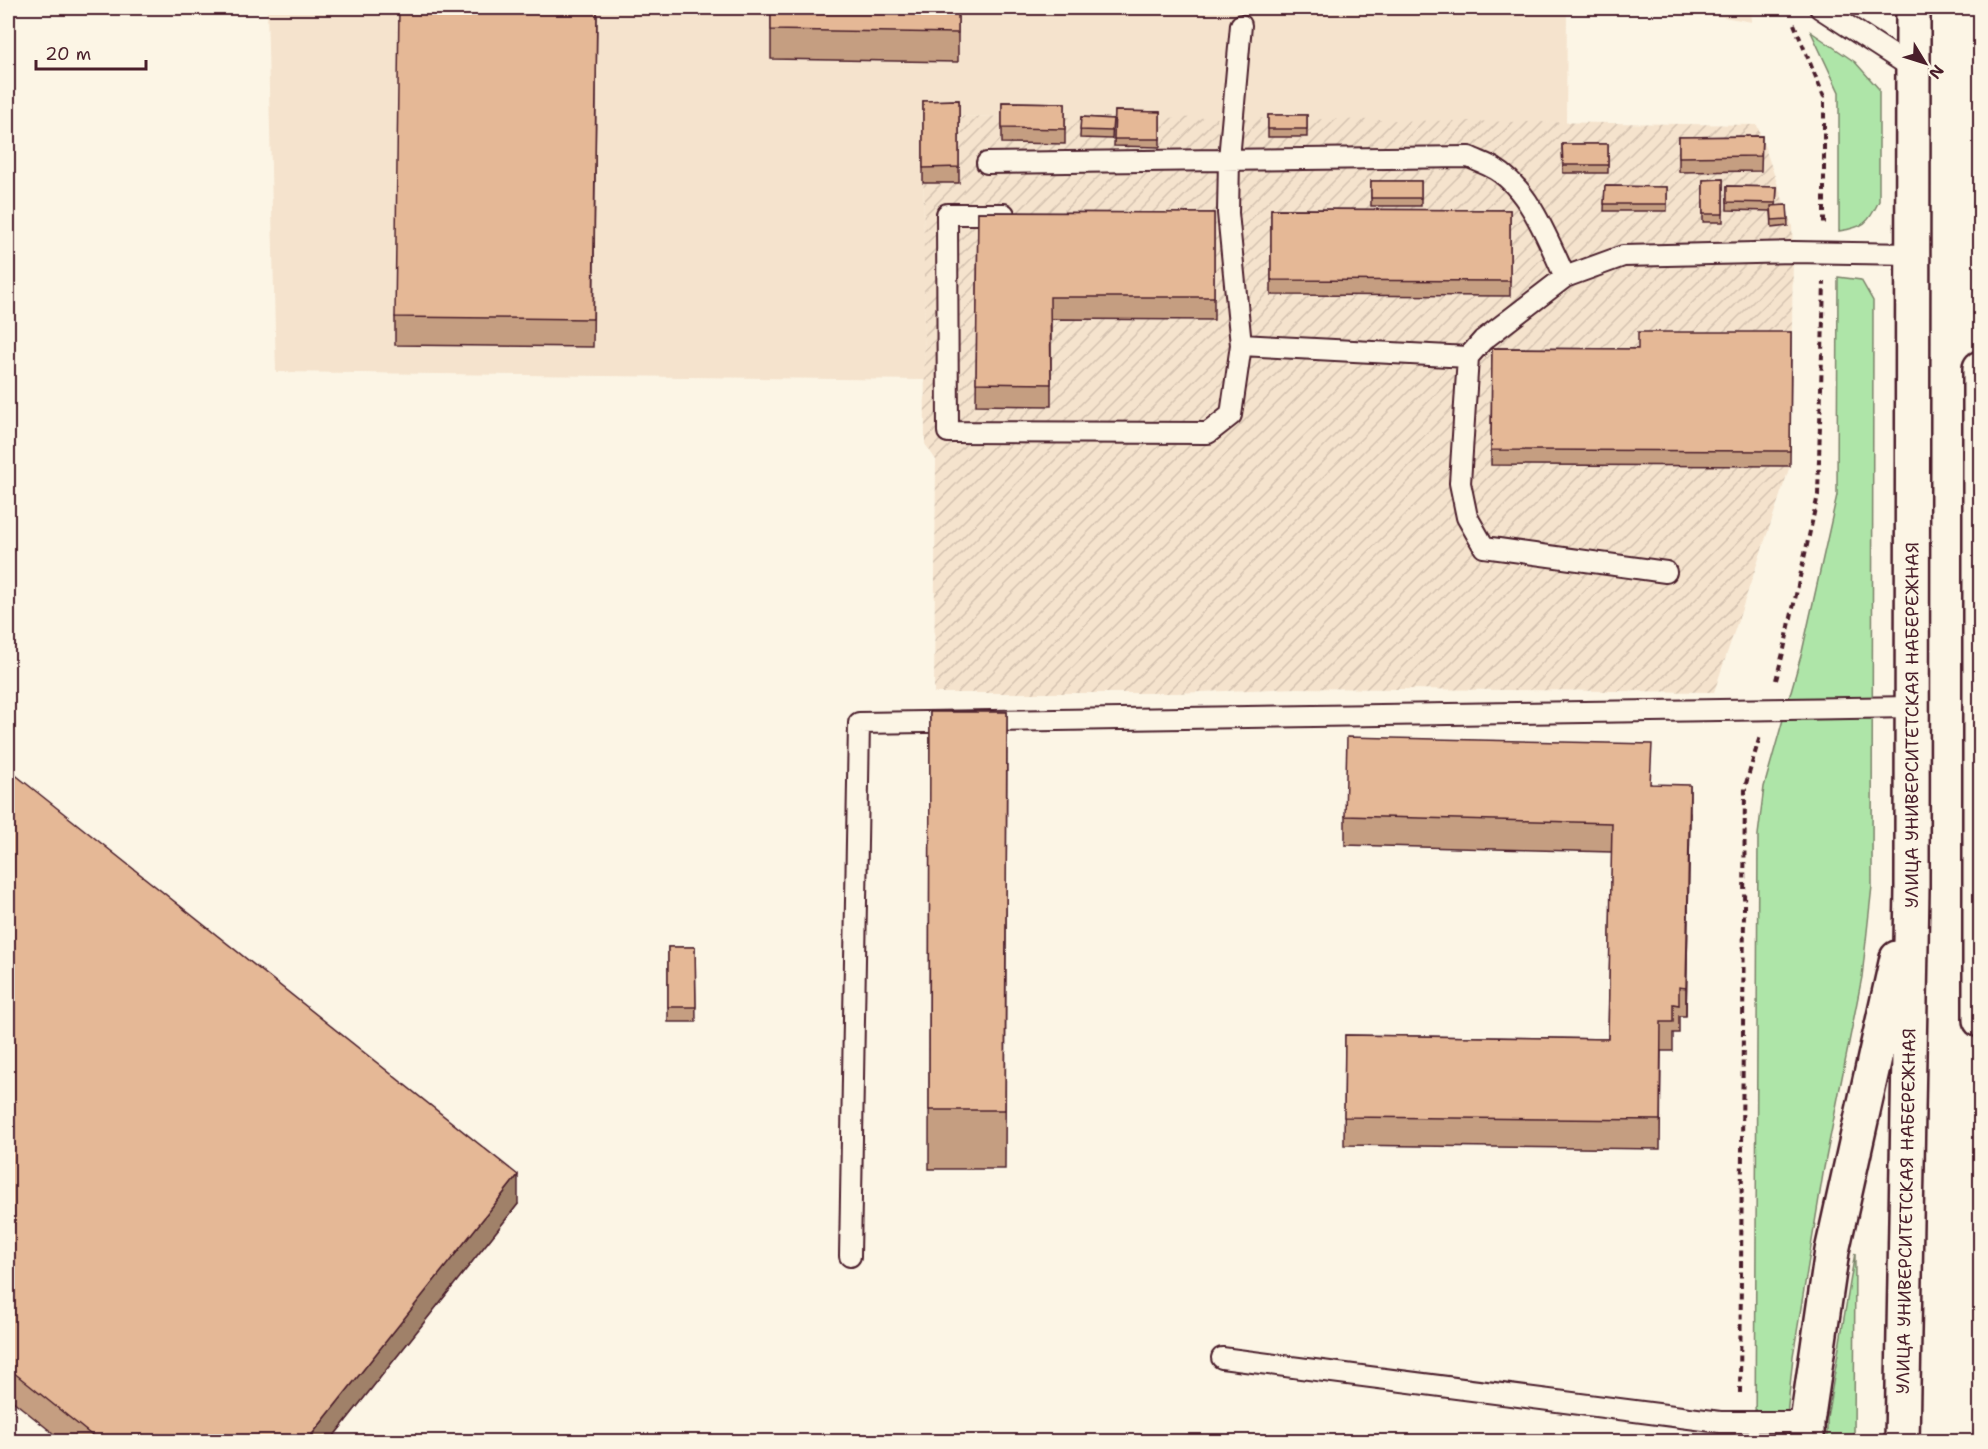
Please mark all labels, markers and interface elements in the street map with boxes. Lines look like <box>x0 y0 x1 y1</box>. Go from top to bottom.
scale bar <box>36 33 146 71</box>
north arrow <box>1895 33 1955 93</box>
text: 20 m <box>45 42 91 66</box>
text: N <box>1924 60 1949 83</box>
street label: УЛИЦА УНИВЕРСИТЕТСКАЯ НАБЕРЕЖНАЯ <box>1900 542 1924 908</box>
street label: УЛИЦА УНИВЕРСИТЕТСКАЯ НАБЕРЕЖНАЯ <box>1891 1028 1921 1394</box>

